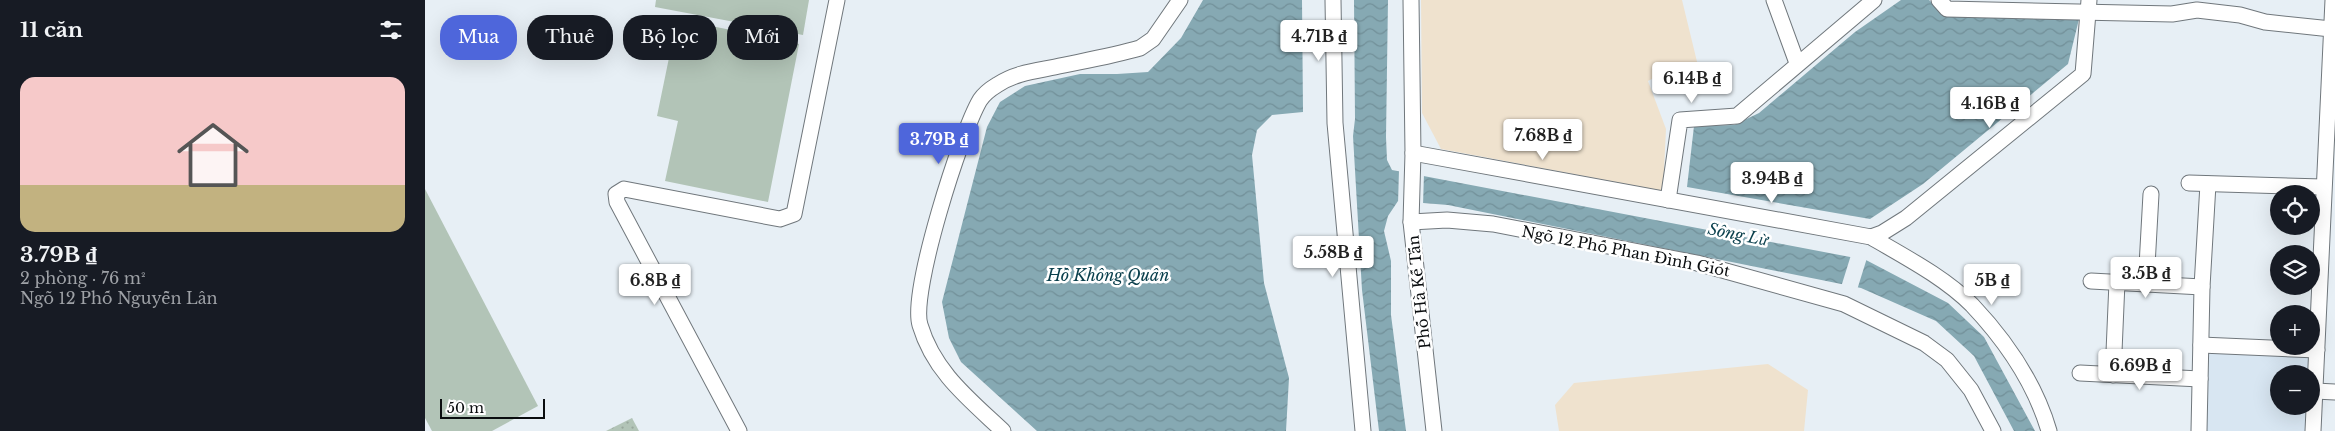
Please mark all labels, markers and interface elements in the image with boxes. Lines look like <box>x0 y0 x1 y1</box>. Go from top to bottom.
chip: Mua <box>440 15 517 60</box>
chip: Thuê <box>527 15 613 60</box>
chip: Bộ lọc <box>623 15 717 60</box>
chip: Mới <box>727 15 798 60</box>
icon: filters <box>377 16 405 44</box>
text: 11 căn <box>20 17 83 43</box>
pin: 4.71B ₫ <box>1273 20 1365 62</box>
text: 4.71B ₫ <box>1291 26 1347 46</box>
pin: 6.14B ₫ <box>1646 62 1738 104</box>
text: 6.14B ₫ <box>1663 68 1721 88</box>
pin: 4.16B ₫ <box>1944 86 2036 129</box>
text: 4.16B ₫ <box>1961 93 2019 113</box>
icon: home <box>168 110 258 200</box>
pin: 7.68B ₫ <box>1497 119 1589 161</box>
pin: 3.79B ₫ <box>893 122 985 165</box>
text: 7.68B ₫ <box>1514 125 1572 145</box>
text: 3.79B ₫ <box>910 129 968 149</box>
pin: 3.94B ₫ <box>1726 162 1818 204</box>
text: 3.94B ₫ <box>1742 168 1802 188</box>
map controls <box>2270 185 2320 415</box>
button: locate <box>2270 185 2320 235</box>
water label: Sông Lừ <box>1706 218 1771 250</box>
street label: Ngõ 12 Phố Phan Đình Giót <box>1520 221 1732 281</box>
street label: Phố Hà Kế Tấn <box>1404 234 1434 350</box>
pin: 5.58B ₫ <box>1287 236 1379 278</box>
text: 3.79B ₫ <box>20 242 97 268</box>
text: 5.58B ₫ <box>1304 242 1362 262</box>
button: layers <box>2270 245 2320 295</box>
pin: 3.5B ₫ <box>2105 256 2187 299</box>
text: 3.5B ₫ <box>2121 263 2171 283</box>
pin: 6.8B ₫ <box>614 264 696 306</box>
pin: 5B ₫ <box>1962 264 2022 306</box>
water label: Hồ Không Quân <box>1046 265 1169 285</box>
text: 2 phòng · 76 m² <box>20 268 146 288</box>
text: 6.8B ₫ <box>630 270 680 290</box>
text: 5B ₫ <box>1975 270 2009 290</box>
text: Ngõ 12 Phố Nguyễn Lân <box>20 288 218 308</box>
button: + <box>2270 305 2320 355</box>
pin: 6.69B ₫ <box>2094 348 2186 391</box>
text: 6.69B ₫ <box>2109 355 2171 375</box>
button: − <box>2270 365 2320 415</box>
scale bar <box>440 396 545 419</box>
text: 50 m <box>447 399 484 417</box>

